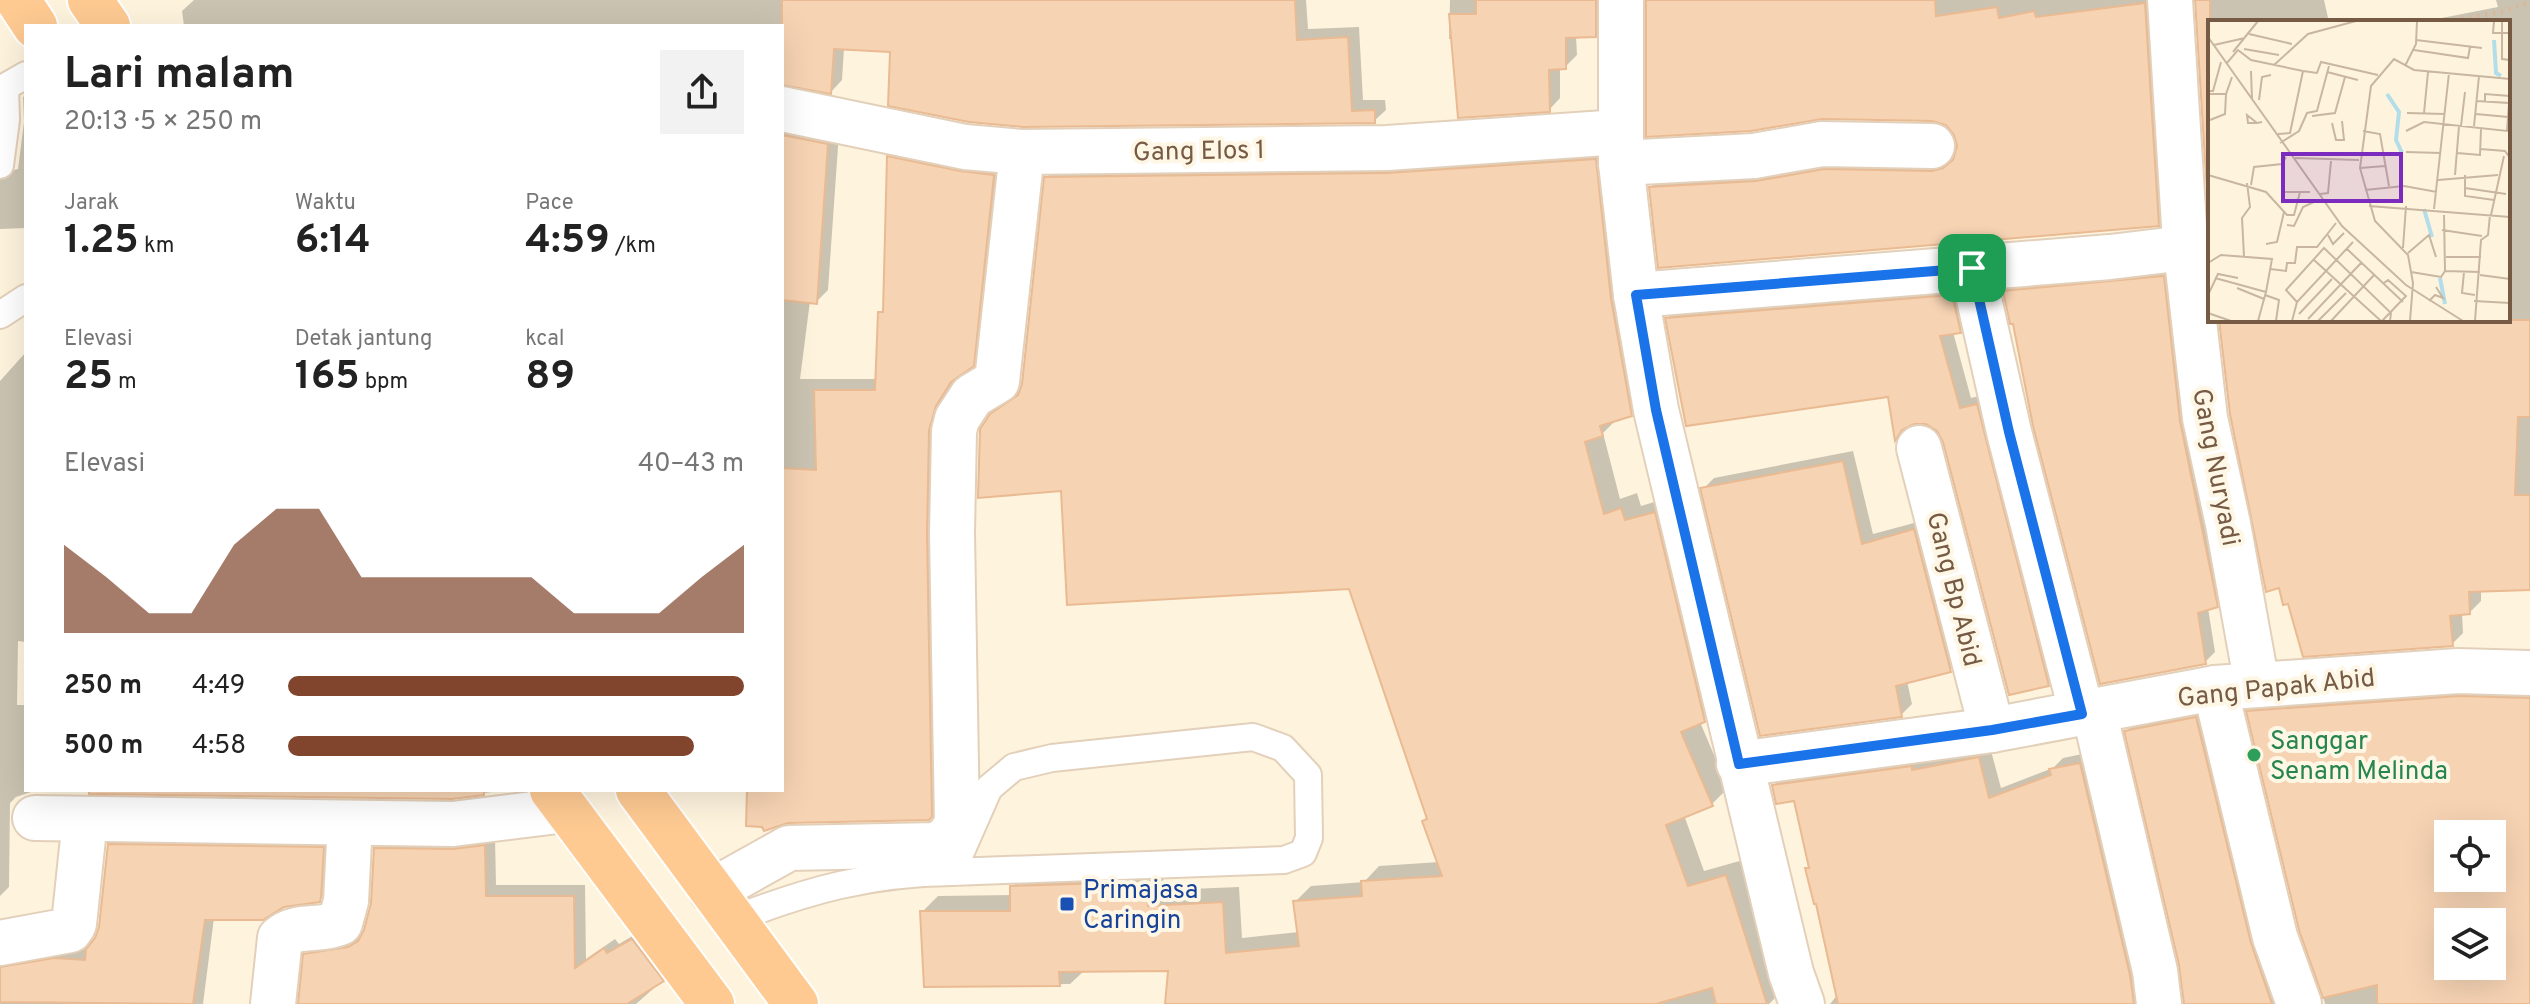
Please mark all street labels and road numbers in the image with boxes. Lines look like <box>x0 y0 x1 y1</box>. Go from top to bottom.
street label: Gang Elos 1 <box>1133 135 1265 170</box>
street label: Gang Nuryadi <box>2183 386 2246 549</box>
street label: Gang Bp Abid <box>1917 509 1988 670</box>
street label: Gang Papak Abid <box>2176 663 2377 716</box>

